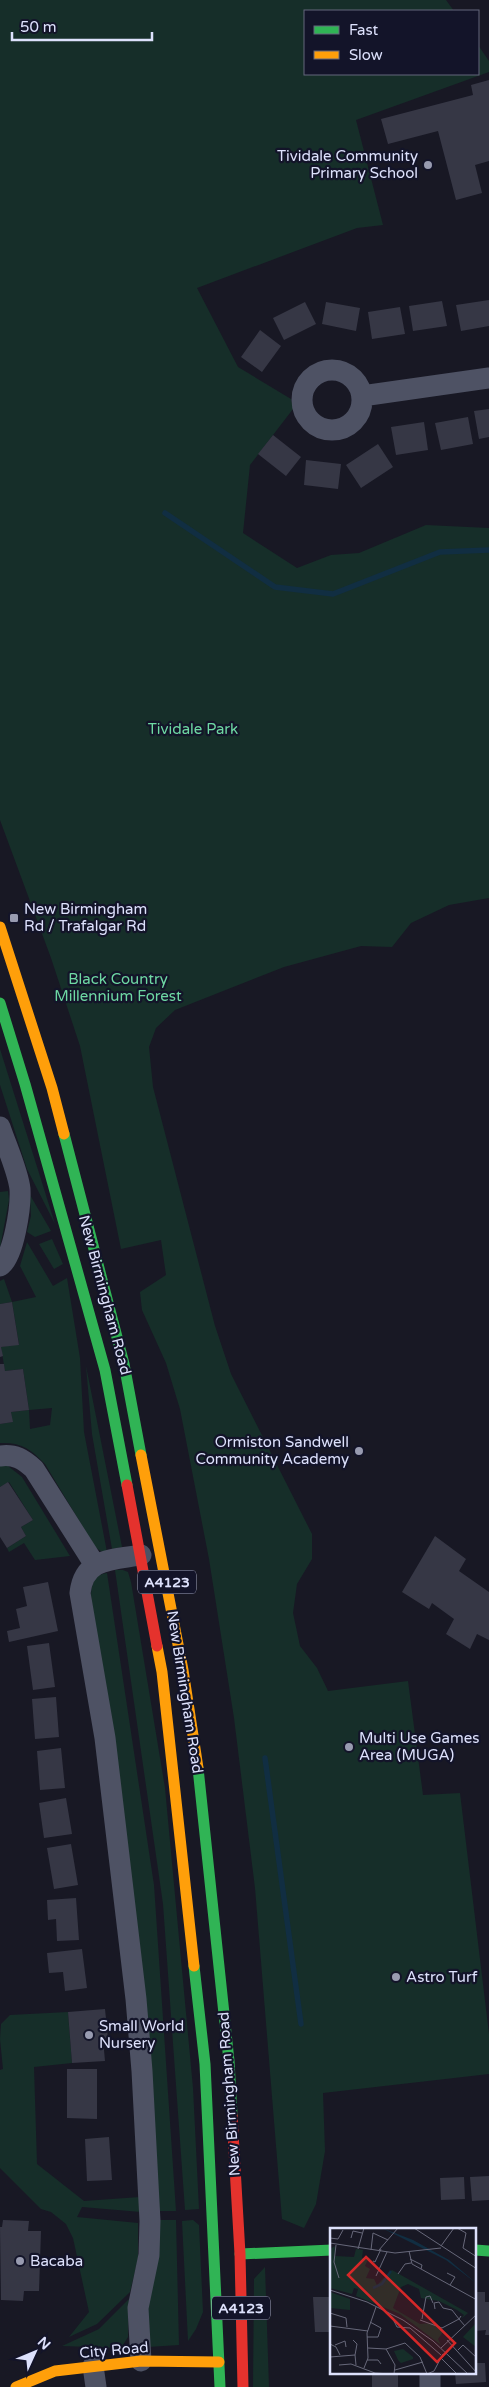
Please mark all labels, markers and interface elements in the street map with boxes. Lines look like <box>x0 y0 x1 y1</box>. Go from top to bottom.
scale bar <box>12 10 152 42</box>
legend <box>304 10 479 75</box>
text: 50 m <box>20 18 57 36</box>
text: Fast <box>349 21 379 39</box>
text: Slow <box>349 46 383 64</box>
place label: Tividale Community Primary School <box>277 147 418 182</box>
marker: Tividale Community Primary School <box>422 159 434 171</box>
park label: Tividale Park <box>148 720 238 738</box>
place label: New Birmingham Rd / Trafalgar Rd <box>24 900 147 935</box>
marker: New Birmingham Rd / Trafalgar Rd <box>8 912 20 924</box>
park label: Black Country Millennium Forest <box>54 970 182 1005</box>
street label: New Birmingham Road <box>75 1213 135 1377</box>
place label: Ormiston Sandwell Community Academy <box>196 1433 349 1468</box>
marker: Ormiston Sandwell Community Academy <box>353 1445 365 1457</box>
road number: A4123 <box>138 1570 196 1594</box>
street label: New Birmingham Road <box>163 1609 207 1775</box>
place label: Multi Use Games Area (MUGA) <box>359 1729 480 1764</box>
marker: Multi Use Games Area (MUGA) <box>343 1741 355 1753</box>
place label: Astro Turf <box>406 1968 478 1986</box>
marker: Astro Turf <box>390 1971 402 1983</box>
street label: New Birmingham Road <box>214 2011 244 2177</box>
place label: Small World Nursery <box>99 2017 184 2052</box>
marker: Small World Nursery <box>83 2029 95 2041</box>
inset map <box>330 2228 476 2374</box>
place label: Bacaba <box>30 2252 83 2270</box>
marker: Bacaba <box>14 2255 26 2267</box>
road number: A4123 <box>212 2296 270 2320</box>
north arrow <box>10 2327 60 2377</box>
text: N <box>34 2333 54 2353</box>
street label: City Road <box>79 2338 149 2362</box>

